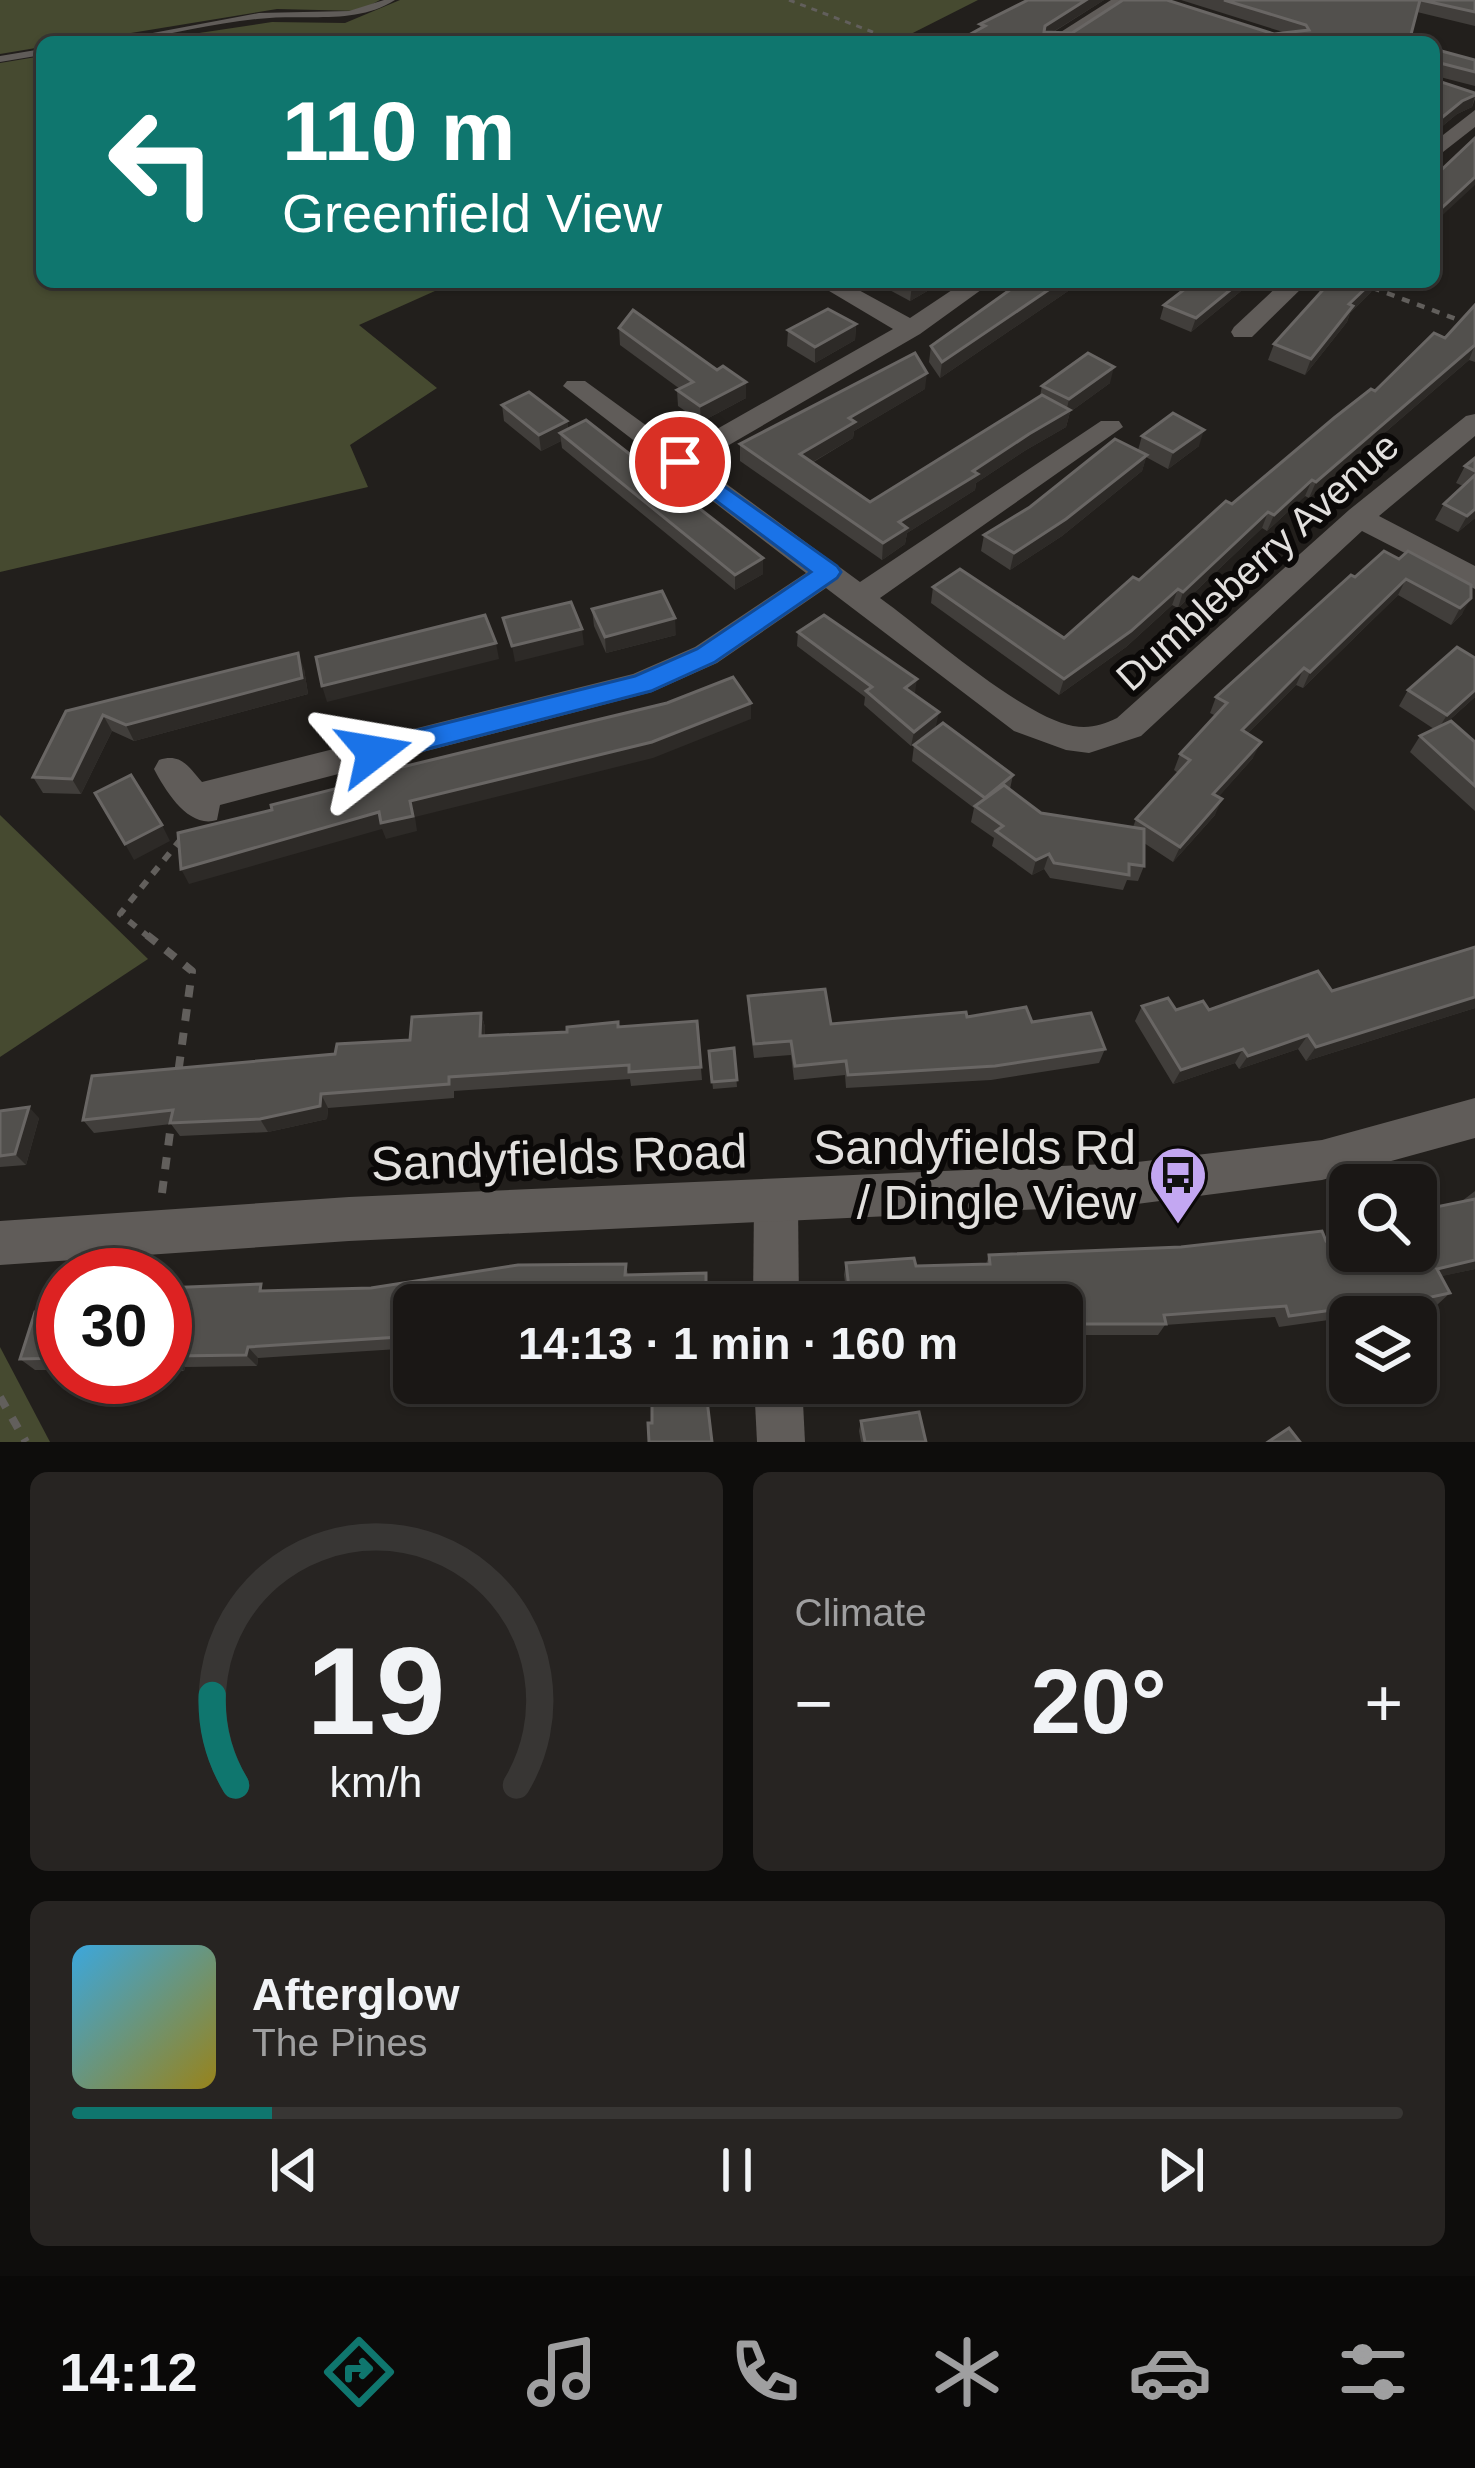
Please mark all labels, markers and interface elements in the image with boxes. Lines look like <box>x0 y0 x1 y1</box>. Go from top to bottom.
icon: left <box>84 84 240 240</box>
text: 110 m <box>282 84 516 178</box>
text: Greenfield View <box>282 183 662 243</box>
pin <box>629 411 731 513</box>
street label: Dumbleberry Avenue <box>1108 424 1407 699</box>
icon: arrive <box>647 429 713 495</box>
position arrow <box>311 689 437 815</box>
place label: Sandyfields Rd / Dingle View <box>813 1121 1136 1229</box>
street label: Sandyfields Road <box>370 1124 748 1191</box>
bus stop icon: Sandyfields Rd / Dingle View <box>1147 1144 1209 1226</box>
map controls <box>1329 1164 1437 1404</box>
button: search <box>1329 1164 1437 1272</box>
speed limit sign: 30 <box>36 1248 192 1404</box>
button: layers <box>1329 1296 1437 1404</box>
text: 14:13 · 1 min · 160 m <box>518 1318 958 1369</box>
text: Climate <box>795 1591 927 1634</box>
text: 19 <box>307 1621 446 1760</box>
text: 20° <box>1031 1652 1167 1752</box>
text: − <box>795 1666 833 1740</box>
text: + <box>1364 1666 1403 1740</box>
text: km/h <box>330 1757 423 1805</box>
text: Afterglow <box>252 1969 460 2020</box>
text: The Pines <box>252 2021 428 2064</box>
icon: previous <box>261 2137 327 2203</box>
icon: pause <box>704 2137 770 2203</box>
icon: next <box>1148 2137 1214 2203</box>
icon: directions <box>317 2330 401 2414</box>
icon: music <box>520 2330 604 2414</box>
icon: phone <box>723 2330 807 2414</box>
icon: climate <box>925 2330 1009 2414</box>
icon: car <box>1128 2330 1212 2414</box>
icon: filters <box>1331 2330 1415 2414</box>
text: 14:12 <box>59 2342 198 2402</box>

